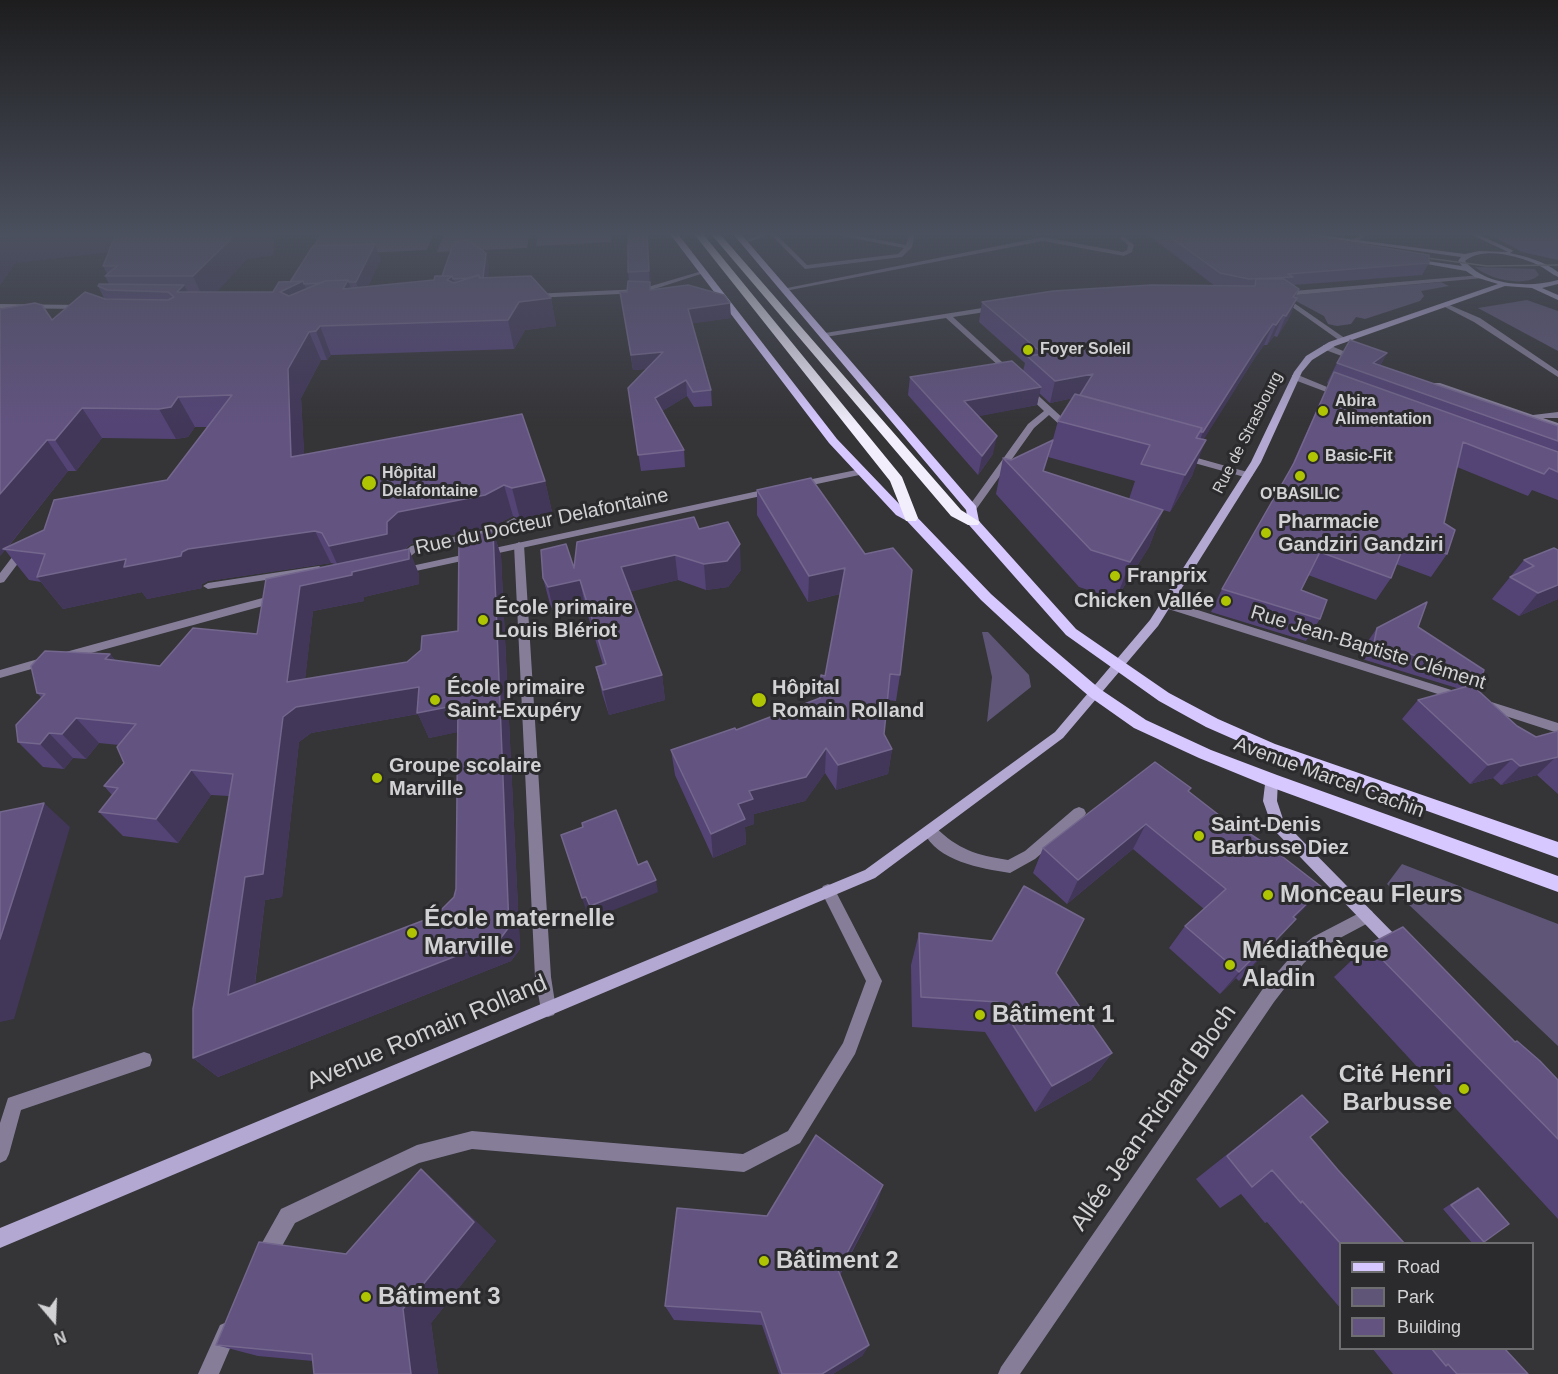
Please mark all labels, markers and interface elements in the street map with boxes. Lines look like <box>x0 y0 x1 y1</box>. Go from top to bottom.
place label: Foyer Soleil <box>1040 340 1131 360</box>
marker: Foyer Soleil <box>1021 343 1035 357</box>
street label: Rue de Strasbourg <box>1209 369 1287 497</box>
place label: Abira Alimentation <box>1335 392 1432 430</box>
marker: Abira Alimentation <box>1316 404 1330 418</box>
place label: Basic-Fit <box>1325 447 1393 467</box>
marker: Basic-Fit <box>1306 450 1320 464</box>
place label: Hôpital Delafontaine <box>382 464 478 502</box>
marker: O'BASILIC <box>1293 469 1307 483</box>
marker: Hôpital Delafontaine <box>360 474 378 492</box>
street label: Rue du Docteur Delafontaine <box>413 483 671 561</box>
place label: O'BASILIC <box>1260 485 1340 505</box>
place label: Pharmacie Gandziri Gandziri <box>1278 510 1444 557</box>
marker: Pharmacie Gandziri Gandziri <box>1259 526 1273 540</box>
place label: Franprix <box>1127 564 1207 588</box>
marker: Franprix <box>1108 569 1122 583</box>
place label: Chicken Vallée <box>1074 589 1214 613</box>
marker: Chicken Vallée <box>1219 594 1233 608</box>
place label: École primaire Louis Blériot <box>495 596 633 643</box>
street label: Rue Jean-Baptiste Clément <box>1248 601 1488 695</box>
marker: École primaire Louis Blériot <box>476 613 490 627</box>
place label: École primaire Saint-Exupéry <box>447 676 585 723</box>
place label: Hôpital Romain Rolland <box>772 676 924 723</box>
marker: Hôpital Romain Rolland <box>750 691 768 709</box>
marker: École primaire Saint-Exupéry <box>428 693 442 707</box>
street label: Avenue Marcel Cachin <box>1231 732 1427 824</box>
place label: Groupe scolaire Marville <box>389 754 541 801</box>
marker: Groupe scolaire Marville <box>370 771 384 785</box>
place label: Saint-Denis Barbusse Diez <box>1211 813 1349 860</box>
marker: Saint-Denis Barbusse Diez <box>1192 829 1206 843</box>
place label: Monceau Fleurs <box>1280 881 1463 909</box>
marker: Monceau Fleurs <box>1261 888 1275 902</box>
place label: École maternelle Marville <box>424 905 615 961</box>
marker: École maternelle Marville <box>405 926 419 940</box>
place label: Médiathèque Aladin <box>1242 937 1389 993</box>
marker: Médiathèque Aladin <box>1223 958 1237 972</box>
street label: Avenue Romain Rolland <box>302 969 552 1097</box>
street label: Allée Jean-Richard Bloch <box>1065 999 1243 1237</box>
place label: Bâtiment 1 <box>992 1001 1115 1029</box>
marker: Bâtiment 1 <box>973 1008 987 1022</box>
place label: Cité Henri Barbusse <box>1339 1061 1452 1117</box>
marker: Cité Henri Barbusse <box>1457 1082 1471 1096</box>
legend <box>1339 1242 1534 1350</box>
place label: Bâtiment 2 <box>776 1247 899 1275</box>
marker: Bâtiment 2 <box>757 1254 771 1268</box>
text: Road <box>1397 1257 1440 1277</box>
place label: Bâtiment 3 <box>378 1283 501 1311</box>
text: Park <box>1397 1287 1434 1307</box>
north arrow <box>24 1290 84 1350</box>
marker: Bâtiment 3 <box>359 1290 373 1304</box>
text: Building <box>1397 1317 1461 1337</box>
text: N <box>52 1328 68 1347</box>

